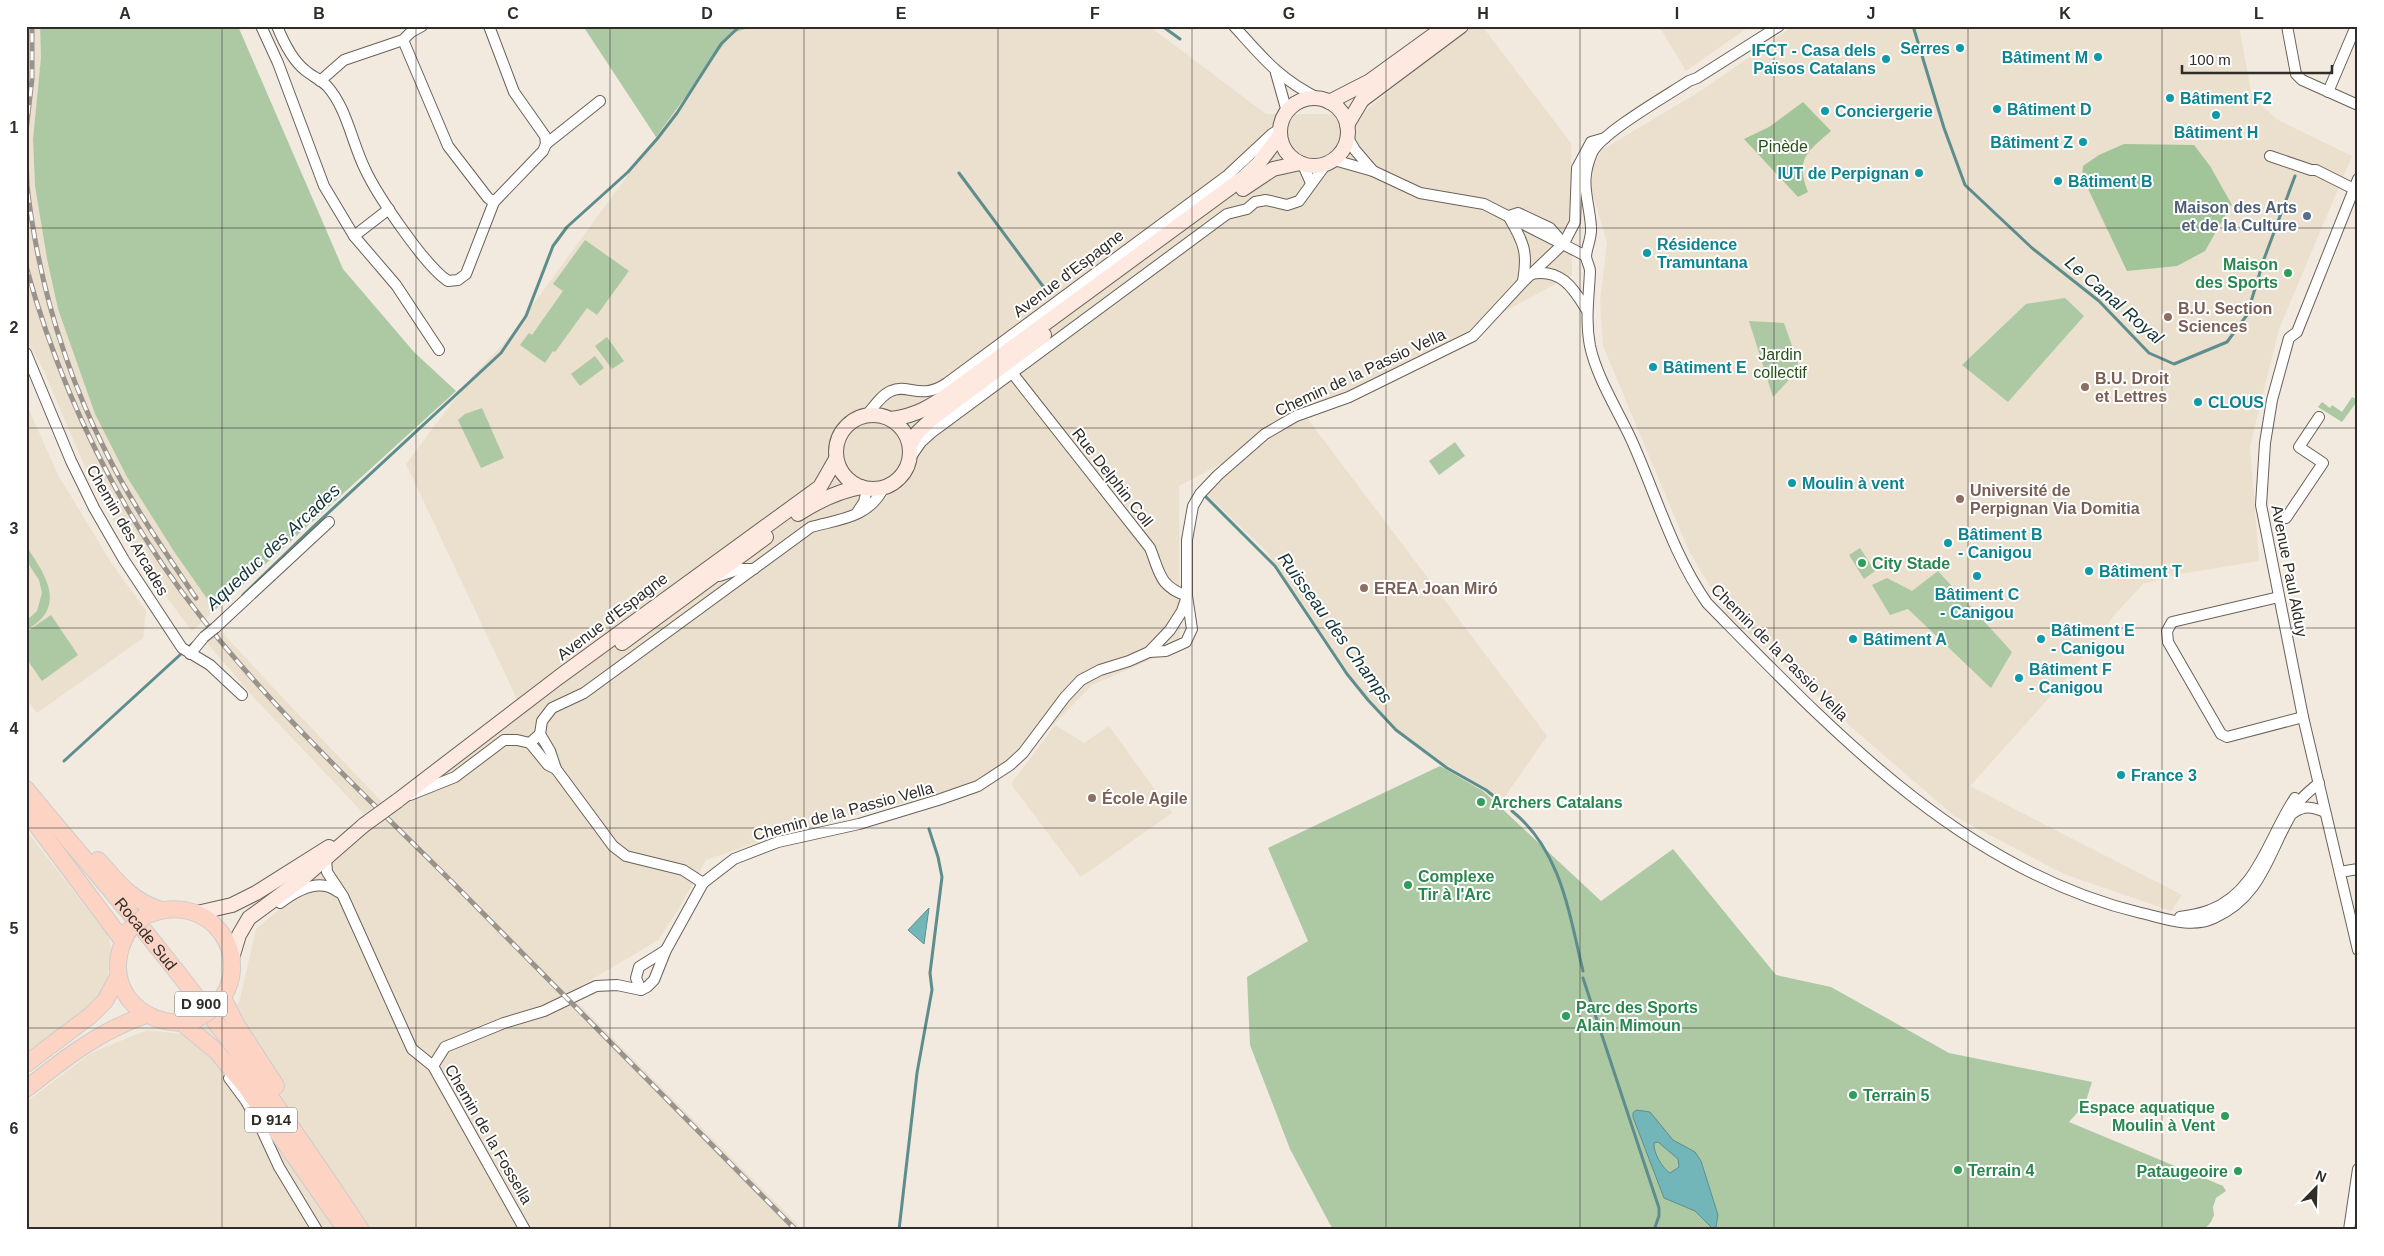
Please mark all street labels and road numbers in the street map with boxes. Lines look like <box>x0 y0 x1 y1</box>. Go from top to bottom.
street label: Avenue d'Espagne <box>1010 226 1127 320</box>
street label: Chemin de la Passio Vella <box>1272 325 1448 419</box>
street label: Rue Delphin Coll <box>1069 425 1156 530</box>
street label: Chemin des Arcades <box>83 462 172 598</box>
street label: Avenue Paul Alduy <box>2268 504 2311 639</box>
street label: Avenue d'Espagne <box>554 569 671 663</box>
street label: Chemin de la Passio Vella <box>1708 581 1851 724</box>
street label: Chemin de la Passio Vella <box>751 779 935 844</box>
street label: Rocade Sud <box>112 894 180 973</box>
road number: D 900 <box>175 992 227 1016</box>
street label: Chemin de la Fossella <box>442 1061 536 1207</box>
road number: D 914 <box>245 1108 297 1132</box>

